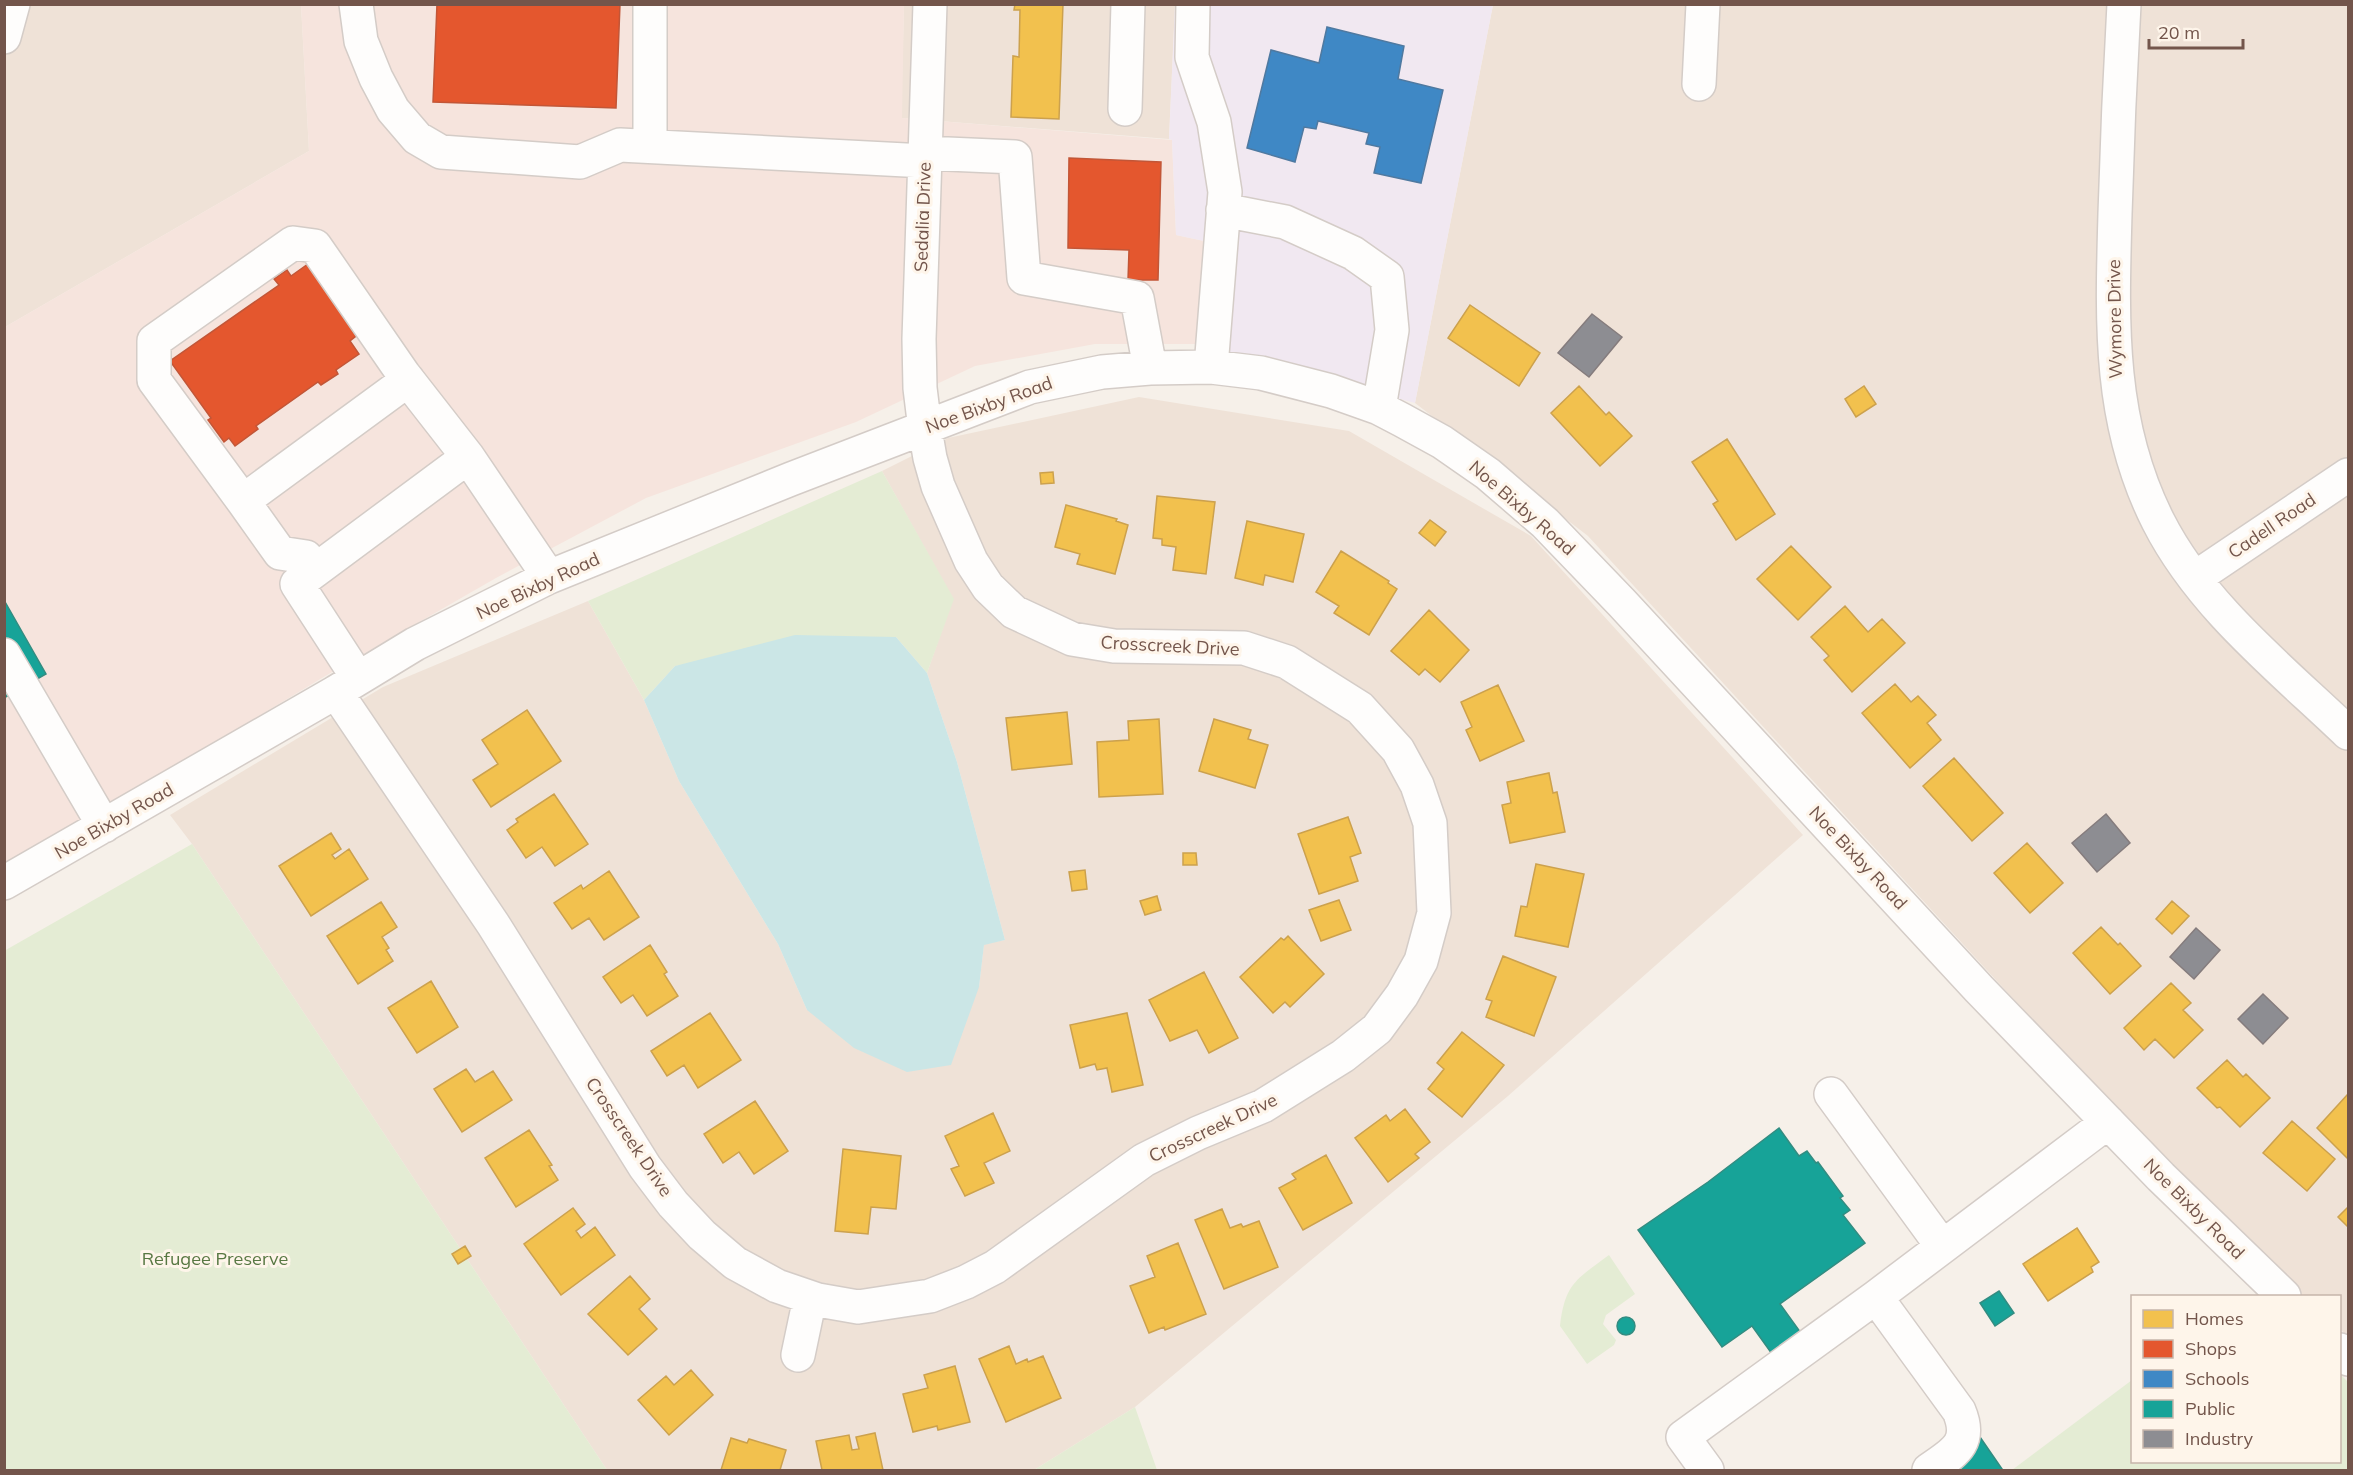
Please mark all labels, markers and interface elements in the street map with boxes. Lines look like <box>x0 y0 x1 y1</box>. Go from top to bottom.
scale bar <box>2149 12 2244 50</box>
text: 20 m <box>2158 21 2200 44</box>
street label: Sedalia Drive <box>909 162 936 272</box>
street label: Wymore Drive <box>2102 259 2127 379</box>
street label: Noe Bixby Road <box>922 371 1055 438</box>
street label: Noe Bixby Road <box>1464 455 1580 560</box>
street label: Cadell Road <box>2224 488 2320 563</box>
street label: Noe Bixby Road <box>472 547 603 624</box>
street label: Crosscreek Drive <box>1100 630 1240 661</box>
street label: Noe Bixby Road <box>50 777 177 864</box>
street label: Noe Bixby Road <box>1804 801 1912 914</box>
street label: Crosscreek Drive <box>581 1073 678 1201</box>
street label: Crosscreek Drive <box>1145 1088 1281 1167</box>
street label: Noe Bixby Road <box>2139 1153 2250 1264</box>
park label: Refugee Preserve <box>142 1247 288 1270</box>
legend <box>2131 1295 2341 1463</box>
text: Homes <box>2185 1307 2244 1330</box>
text: Shops <box>2185 1337 2237 1360</box>
text: Schools <box>2185 1367 2250 1390</box>
text: Public <box>2185 1397 2235 1420</box>
text: Industry <box>2185 1427 2254 1450</box>

